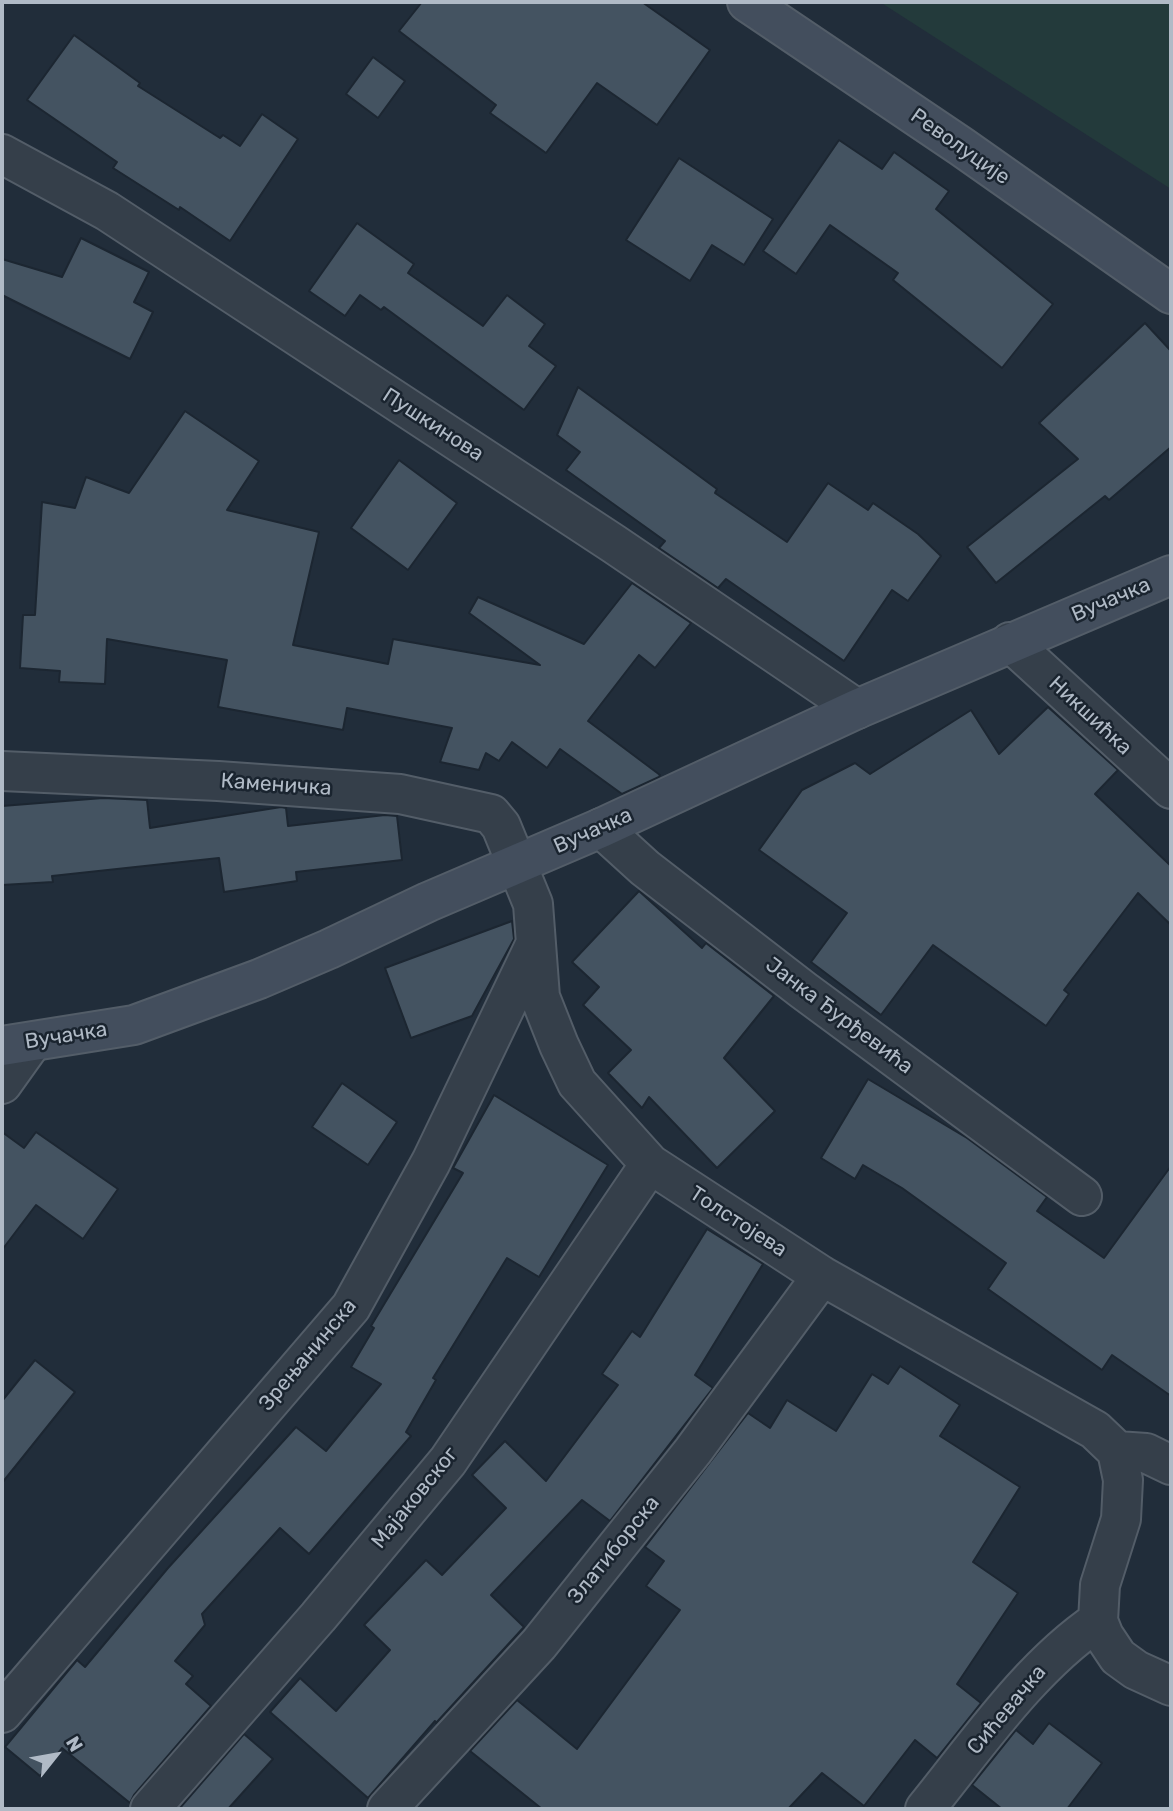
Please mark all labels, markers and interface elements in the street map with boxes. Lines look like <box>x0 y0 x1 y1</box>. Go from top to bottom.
street label: Револуције <box>905 104 1015 190</box>
street label: Пушкинова <box>378 383 488 467</box>
street label: Вучачка <box>1068 572 1154 628</box>
street label: Никшићка <box>1043 671 1137 761</box>
street label: Каменичка <box>220 769 332 801</box>
street label: Вучачка <box>550 803 636 859</box>
street label: Јанка Ђурђевића <box>760 952 918 1080</box>
street label: Вучачка <box>23 1017 109 1055</box>
street label: Толстојева <box>685 1181 791 1263</box>
street label: Зрењанинска <box>254 1294 362 1416</box>
street label: Мајаковског <box>366 1442 464 1554</box>
street label: Златиборска <box>563 1491 665 1609</box>
street label: Сићевачка <box>962 1660 1052 1760</box>
north arrow <box>21 1720 91 1790</box>
text: N <box>61 1732 88 1756</box>

